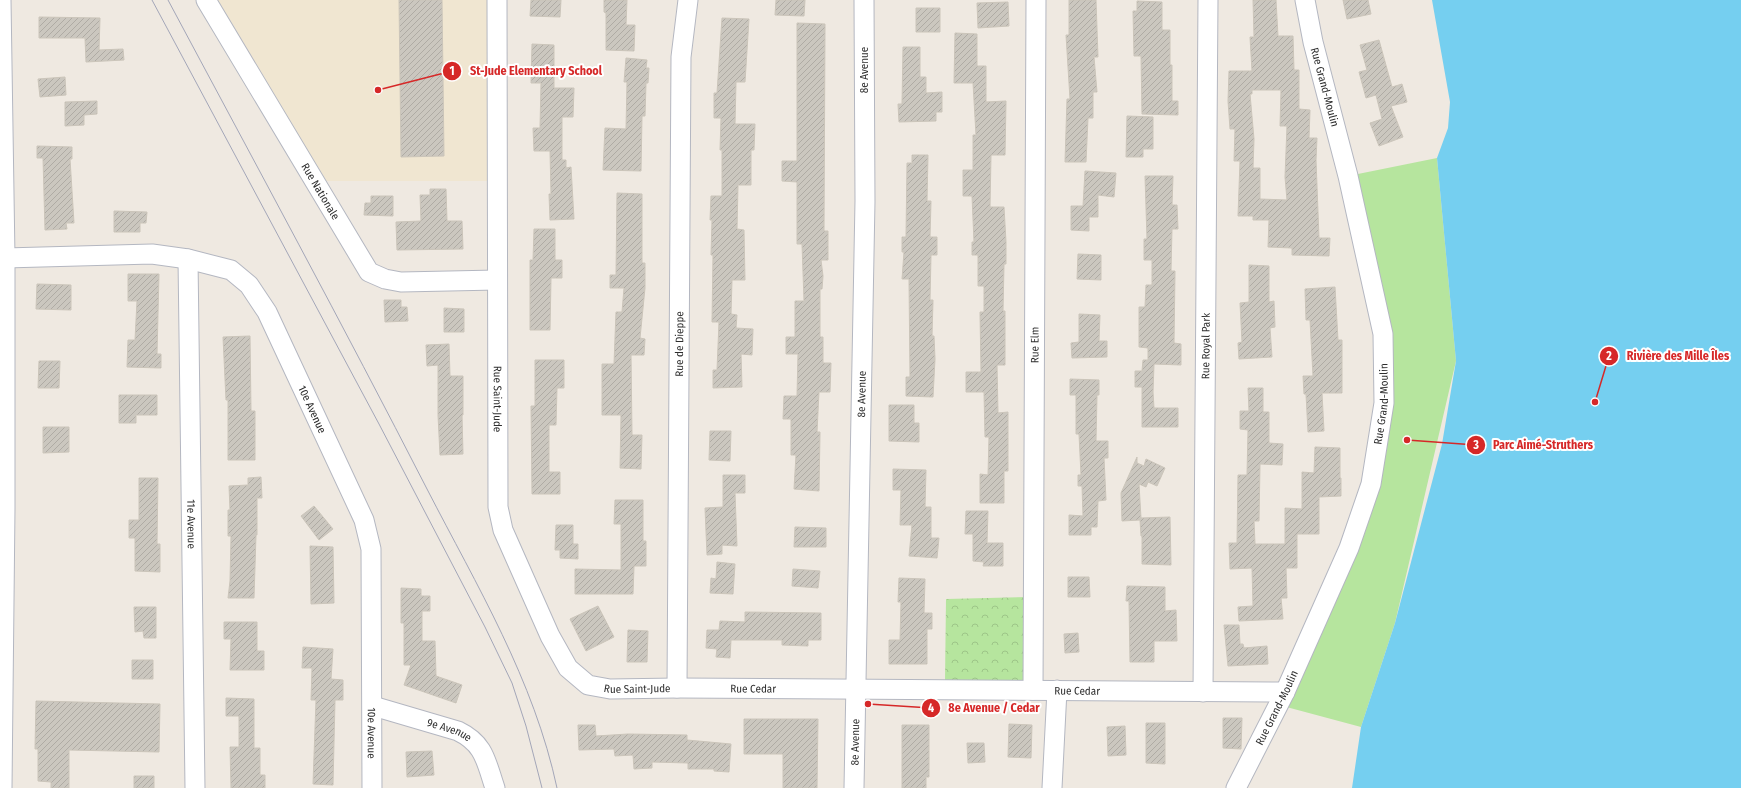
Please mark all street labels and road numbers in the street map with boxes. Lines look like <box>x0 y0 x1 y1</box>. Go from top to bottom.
street label: Rue Grand-Moulin <box>1308 46 1341 128</box>
street label: 8e Avenue <box>858 47 871 93</box>
street label: Rue Nationale <box>298 161 342 222</box>
street label: Rue de Dieppe <box>673 311 686 377</box>
street label: Rue Royal Park <box>1199 312 1213 379</box>
street label: Rue Elm <box>1028 327 1042 363</box>
street label: Rue Grand-Moulin <box>1371 363 1391 445</box>
street label: Rue Saint-Jude <box>491 366 504 432</box>
street label: 8e Avenue <box>855 371 869 418</box>
street label: 10e Avenue <box>295 384 329 435</box>
street label: 11e Avenue <box>184 499 198 549</box>
street label: Rue Grand-Moulin <box>1253 668 1301 747</box>
street label: Rue Saint-Jude <box>603 682 671 696</box>
street label: Rue Cedar <box>730 682 776 696</box>
street label: Rue Cedar <box>1054 684 1100 698</box>
street label: 10e Avenue <box>365 707 378 759</box>
street label: 9e Avenue <box>425 716 474 744</box>
street label: 8e Avenue <box>848 719 862 765</box>

